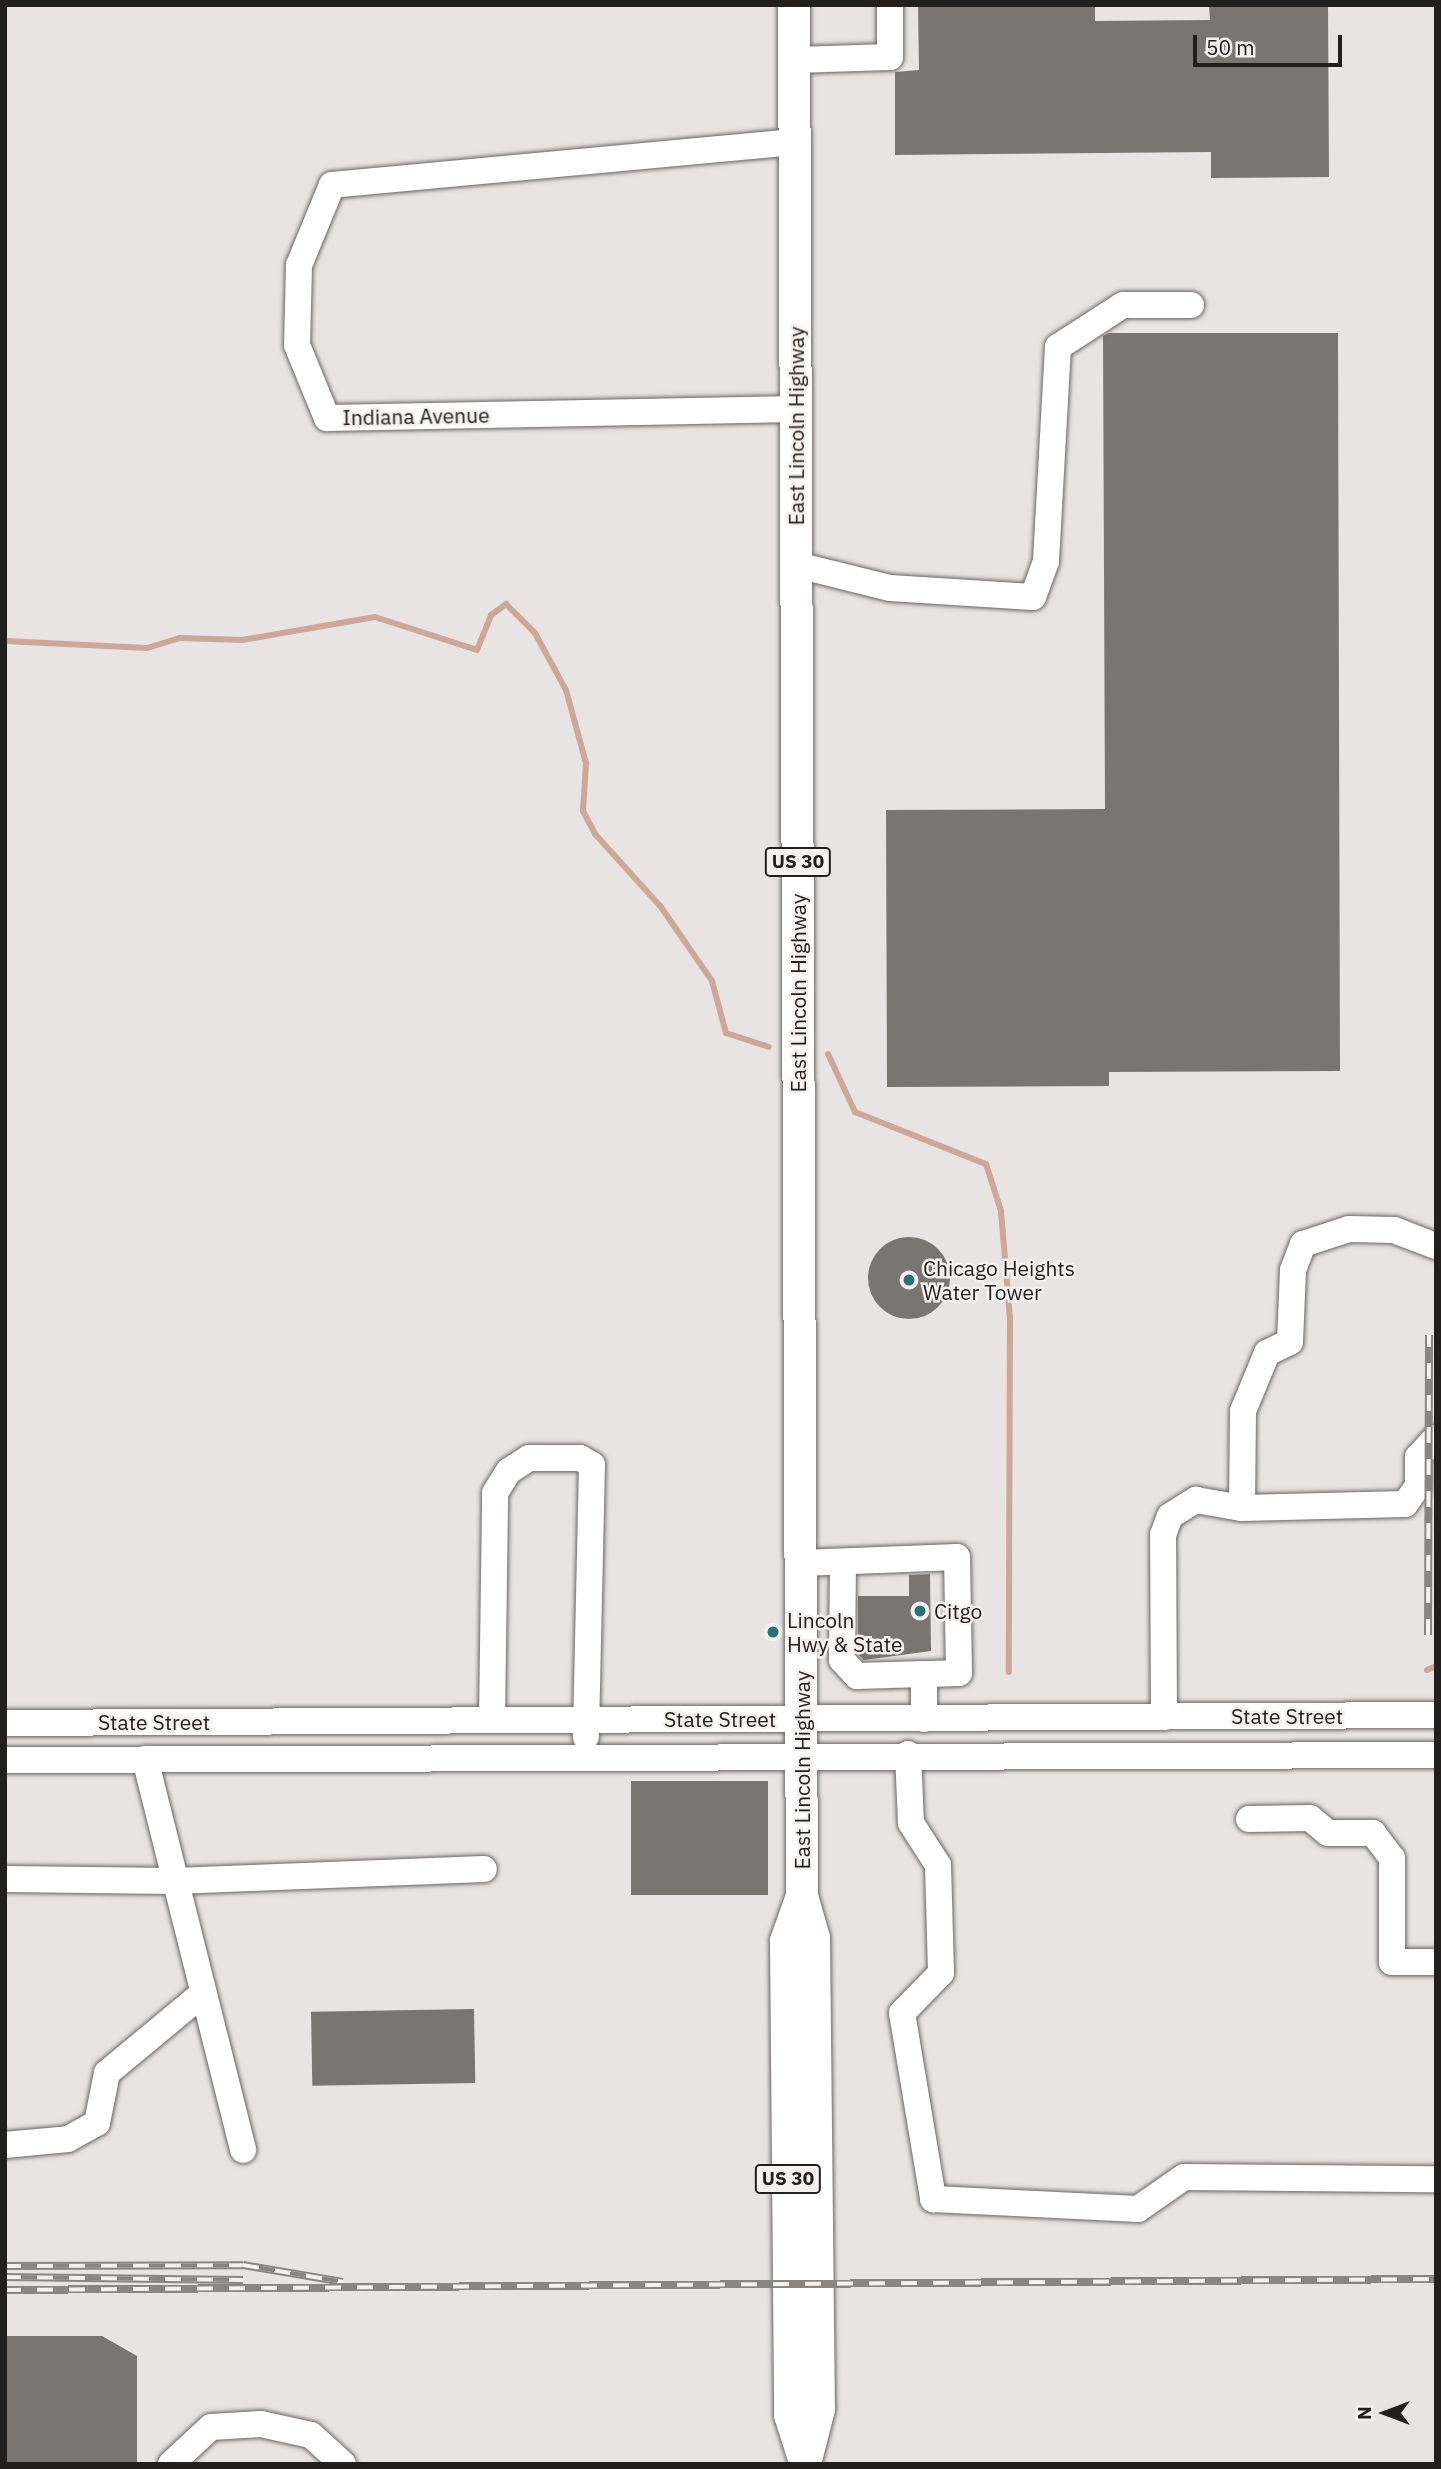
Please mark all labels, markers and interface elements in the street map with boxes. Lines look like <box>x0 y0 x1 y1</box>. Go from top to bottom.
scale bar <box>1196 21 1345 65</box>
text: 50 m <box>1206 33 1255 61</box>
street label: East Lincoln Highway <box>783 327 809 525</box>
street label: Indiana Avenue <box>342 402 490 430</box>
road number: US 30 <box>765 846 831 877</box>
street label: East Lincoln Highway <box>785 894 811 1092</box>
place label: Chicago Heights Water Tower <box>923 1255 1075 1305</box>
marker: Chicago Heights Water Tower <box>901 1272 917 1288</box>
place label: Citgo <box>934 1598 982 1624</box>
marker: Citgo <box>912 1603 928 1619</box>
place label: Lincoln Hwy & State <box>787 1607 903 1657</box>
marker: Lincoln Hwy & State <box>765 1624 781 1640</box>
street label: East Lincoln Highway <box>789 1671 815 1869</box>
street label: State Street <box>1231 1703 1343 1729</box>
street label: State Street <box>664 1706 776 1732</box>
street label: State Street <box>98 1709 210 1735</box>
road number: US 30 <box>755 2164 821 2194</box>
north arrow <box>1350 2378 1420 2448</box>
text: N <box>1352 2406 1376 2420</box>

